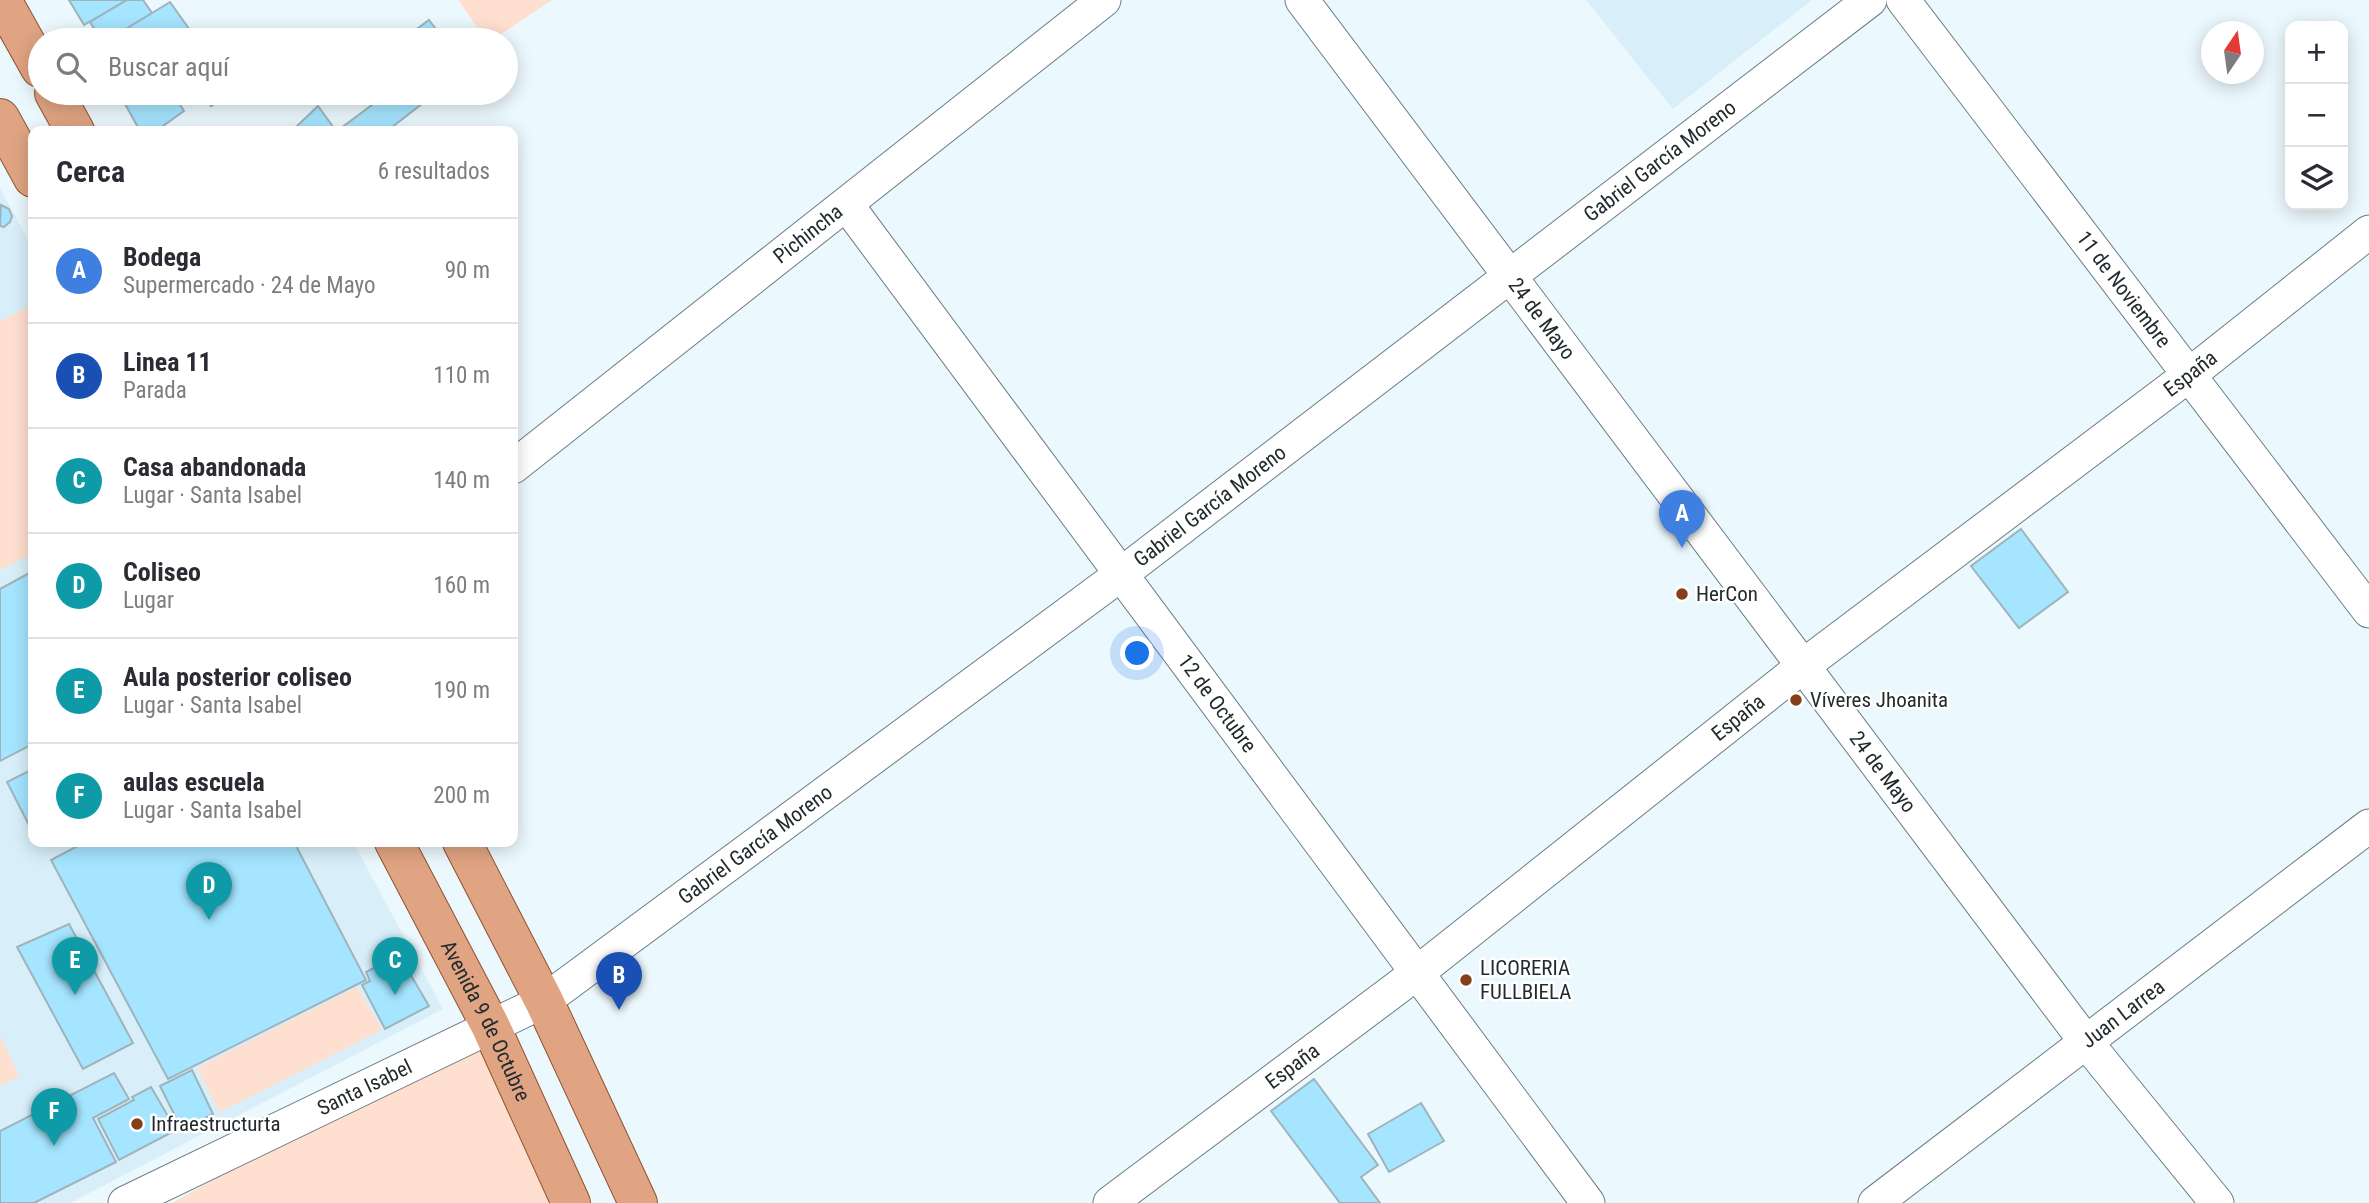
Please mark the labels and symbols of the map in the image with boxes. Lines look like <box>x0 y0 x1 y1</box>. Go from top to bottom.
north arrow <box>2201 21 2264 84</box>
street label: Gabriel García Moreno <box>1579 95 1741 227</box>
street label: Pichincha <box>769 199 847 268</box>
street label: 11 de Noviembre <box>2072 227 2176 352</box>
street label: 24 de Mayo <box>1504 273 1580 364</box>
street label: España <box>2159 346 2222 402</box>
street label: Gabriel García Moreno <box>1129 440 1291 572</box>
pin: A <box>1659 490 1705 548</box>
place label: HerCon <box>1696 582 1758 606</box>
marker: HerCon <box>1674 586 1690 602</box>
your location <box>1120 636 1154 670</box>
street label: 12 de Octubre <box>1173 650 1261 757</box>
place label: Víveres Jhoanita <box>1810 688 1948 712</box>
street label: España <box>1707 689 1769 746</box>
marker: Víveres Jhoanita <box>1788 692 1804 708</box>
street label: 24 de Mayo <box>1844 727 1921 817</box>
street label: Gabriel García Moreno <box>674 780 837 909</box>
pin: D <box>186 862 232 920</box>
street label: Avenida 9 de Octubre <box>436 936 535 1105</box>
pin: E <box>52 937 98 995</box>
pin: C <box>372 937 418 995</box>
pin: B <box>596 952 642 1010</box>
place label: LICORERIA FULLBIELA <box>1480 956 1571 1004</box>
marker: LICORERIA FULLBIELA <box>1458 972 1474 988</box>
street label: Juan Larrea <box>2077 974 2169 1053</box>
street label: España <box>1261 1038 1324 1094</box>
street label: Santa Isabel <box>313 1054 416 1120</box>
pin: F <box>31 1088 77 1146</box>
place label: Infraestructurta <box>151 1112 281 1136</box>
marker: Infraestructurta <box>129 1116 145 1132</box>

